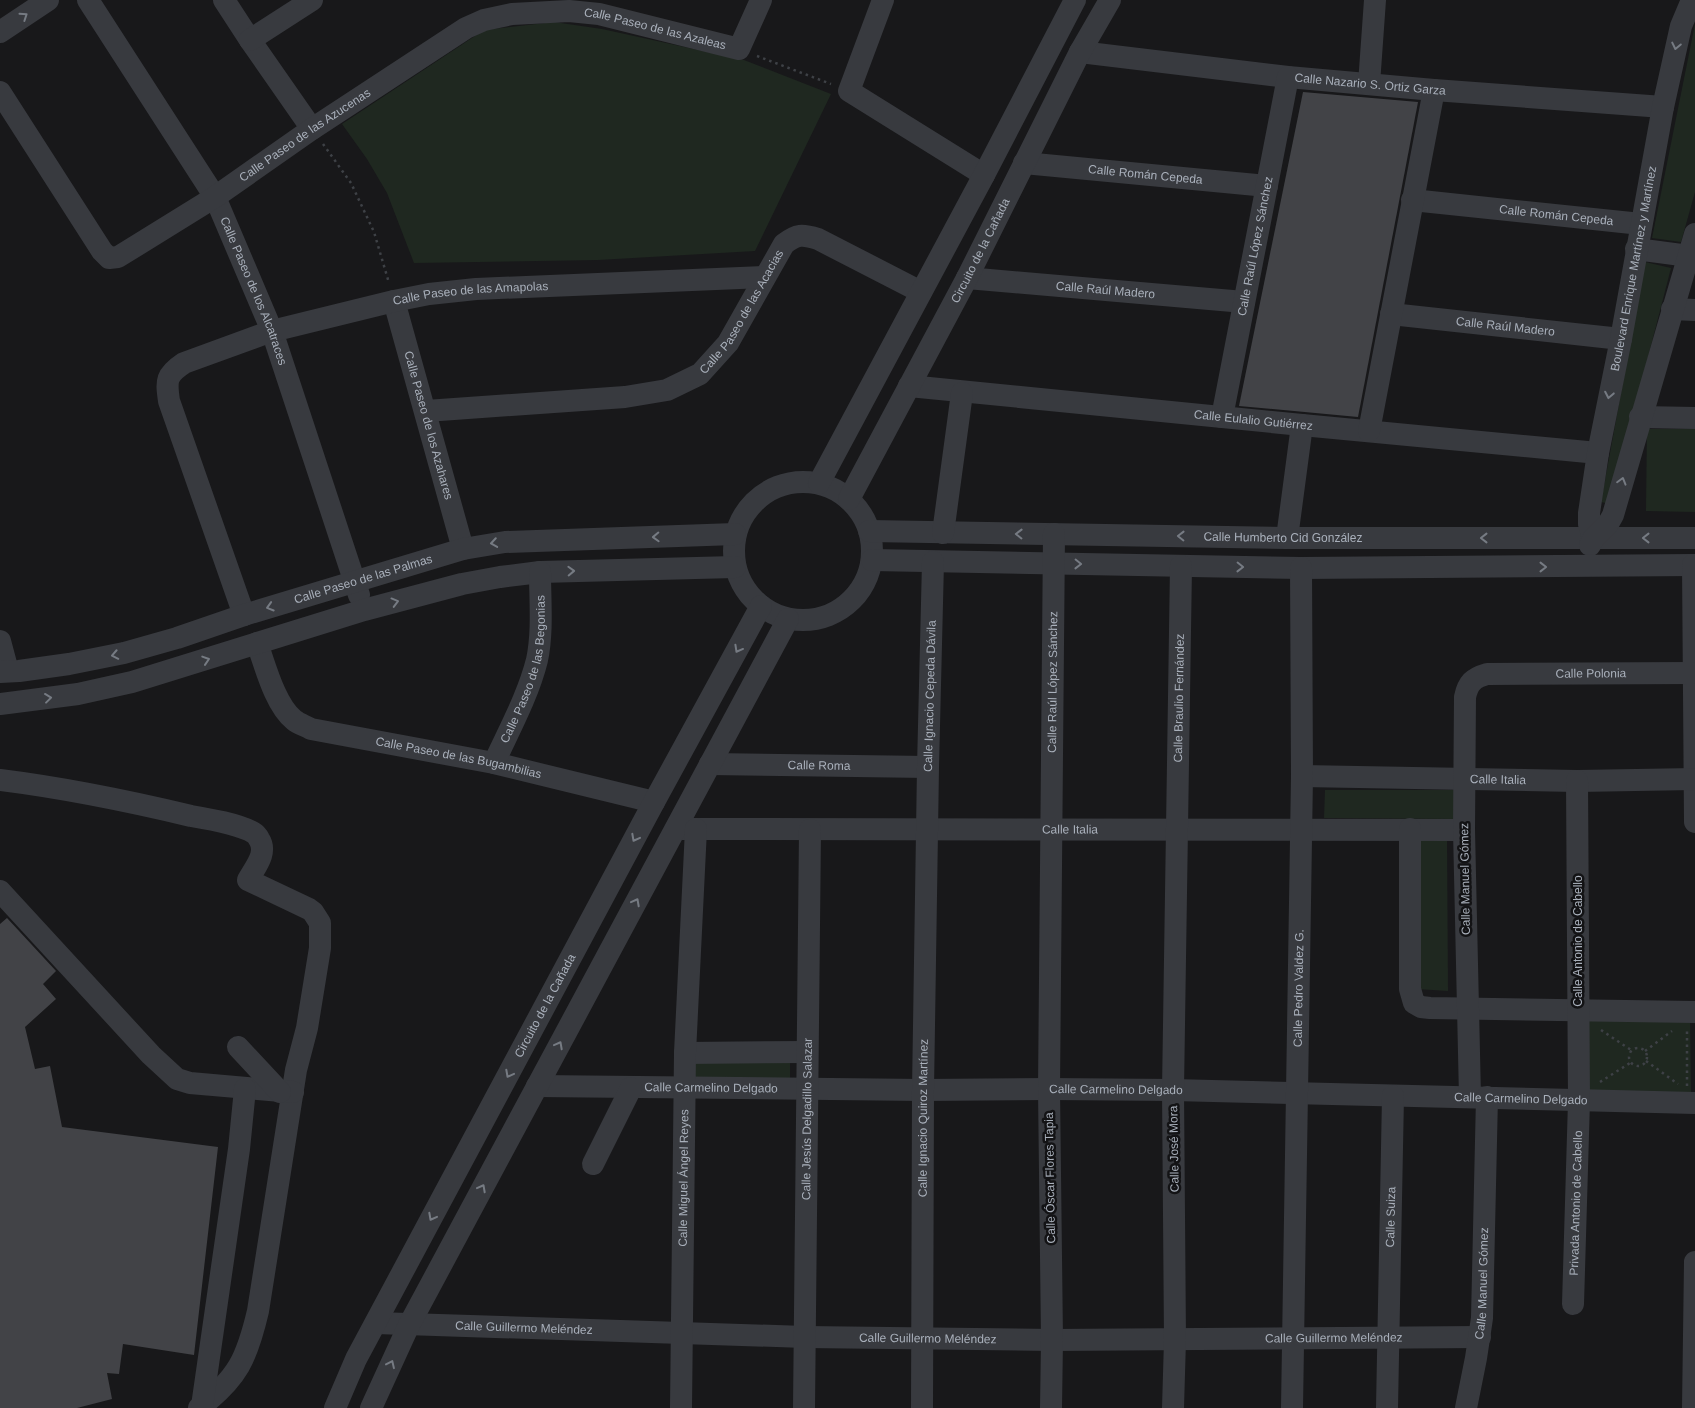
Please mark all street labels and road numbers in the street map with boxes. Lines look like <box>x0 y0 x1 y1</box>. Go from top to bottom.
street label: Calle Paseo de las Azaleas <box>583 6 728 52</box>
street label: Calle Nazario S. Ortiz Garza <box>1294 71 1447 98</box>
street label: Calle Paseo de las Azucenas <box>237 86 373 185</box>
street label: Calle Román Cepeda <box>1088 162 1204 187</box>
street label: Boulevard Enrique Martínez y Martínez <box>1608 165 1659 372</box>
street label: Calle Raúl López Sánchez <box>1235 175 1276 317</box>
street label: Circuito de la Cañada <box>948 196 1013 305</box>
street label: Calle Román Cepeda <box>1498 202 1614 228</box>
street label: Calle Paseo de los Alcatraces <box>217 215 290 367</box>
street label: Calle Paseo de las Acacias <box>697 247 786 377</box>
street label: Calle Paseo de las Amapolas <box>392 279 549 308</box>
street label: Calle Raúl Madero <box>1055 279 1156 301</box>
street label: Calle Raúl Madero <box>1455 314 1556 339</box>
street label: Calle Paseo de los Azahares <box>401 349 456 501</box>
street label: Calle Eulalio Gutiérrez <box>1193 407 1313 433</box>
street label: Calle Humberto Cid González <box>1203 530 1362 545</box>
street label: Calle Paseo de las Palmas <box>292 552 434 607</box>
street label: Calle Paseo de las Begonias <box>497 595 548 745</box>
street label: Calle Raúl López Sánchez <box>1045 611 1060 753</box>
street label: Calle Ignacio Cepeda Dávila <box>921 620 939 772</box>
street label: Calle Braulio Fernández <box>1171 633 1187 763</box>
street label: Calle Polonia <box>1555 666 1627 681</box>
street label: Calle Paseo de las Bugambilias <box>374 734 543 781</box>
street label: Calle Roma <box>788 758 851 773</box>
street label: Calle Italia <box>1470 772 1526 787</box>
street label: Calle Italia <box>1042 822 1098 837</box>
street label: Calle Manuel Gómez <box>1457 823 1473 935</box>
street label: Calle Antonio de Cabello <box>1571 875 1585 1007</box>
street label: Calle Pedro Valdez G. <box>1291 929 1307 1047</box>
street label: Circuito de la Cañada <box>512 951 579 1060</box>
street label: Calle Jesús Delgadillo Salazar <box>799 1038 815 1200</box>
street label: Calle Ignacio Quiroz Martínez <box>916 1039 931 1197</box>
street label: Calle Carmelino Delgado <box>644 1080 778 1095</box>
street label: Calle Carmelino Delgado <box>1049 1082 1183 1097</box>
street label: Calle Carmelino Delgado <box>1454 1090 1588 1107</box>
street label: Calle José Mora <box>1166 1105 1182 1192</box>
street label: Calle Miguel Ángel Reyes <box>676 1109 691 1247</box>
street label: Calle Óscar Flores Tapia <box>1041 1112 1058 1244</box>
street label: Privada Antonio de Cabello <box>1567 1130 1585 1276</box>
street label: Calle Suiza <box>1383 1186 1398 1248</box>
street label: Calle Manuel Gómez <box>1472 1227 1491 1340</box>
street label: Calle Guillermo Meléndez <box>455 1319 593 1337</box>
street label: Calle Guillermo Meléndez <box>859 1331 997 1346</box>
street label: Calle Guillermo Meléndez <box>1265 1331 1403 1346</box>

